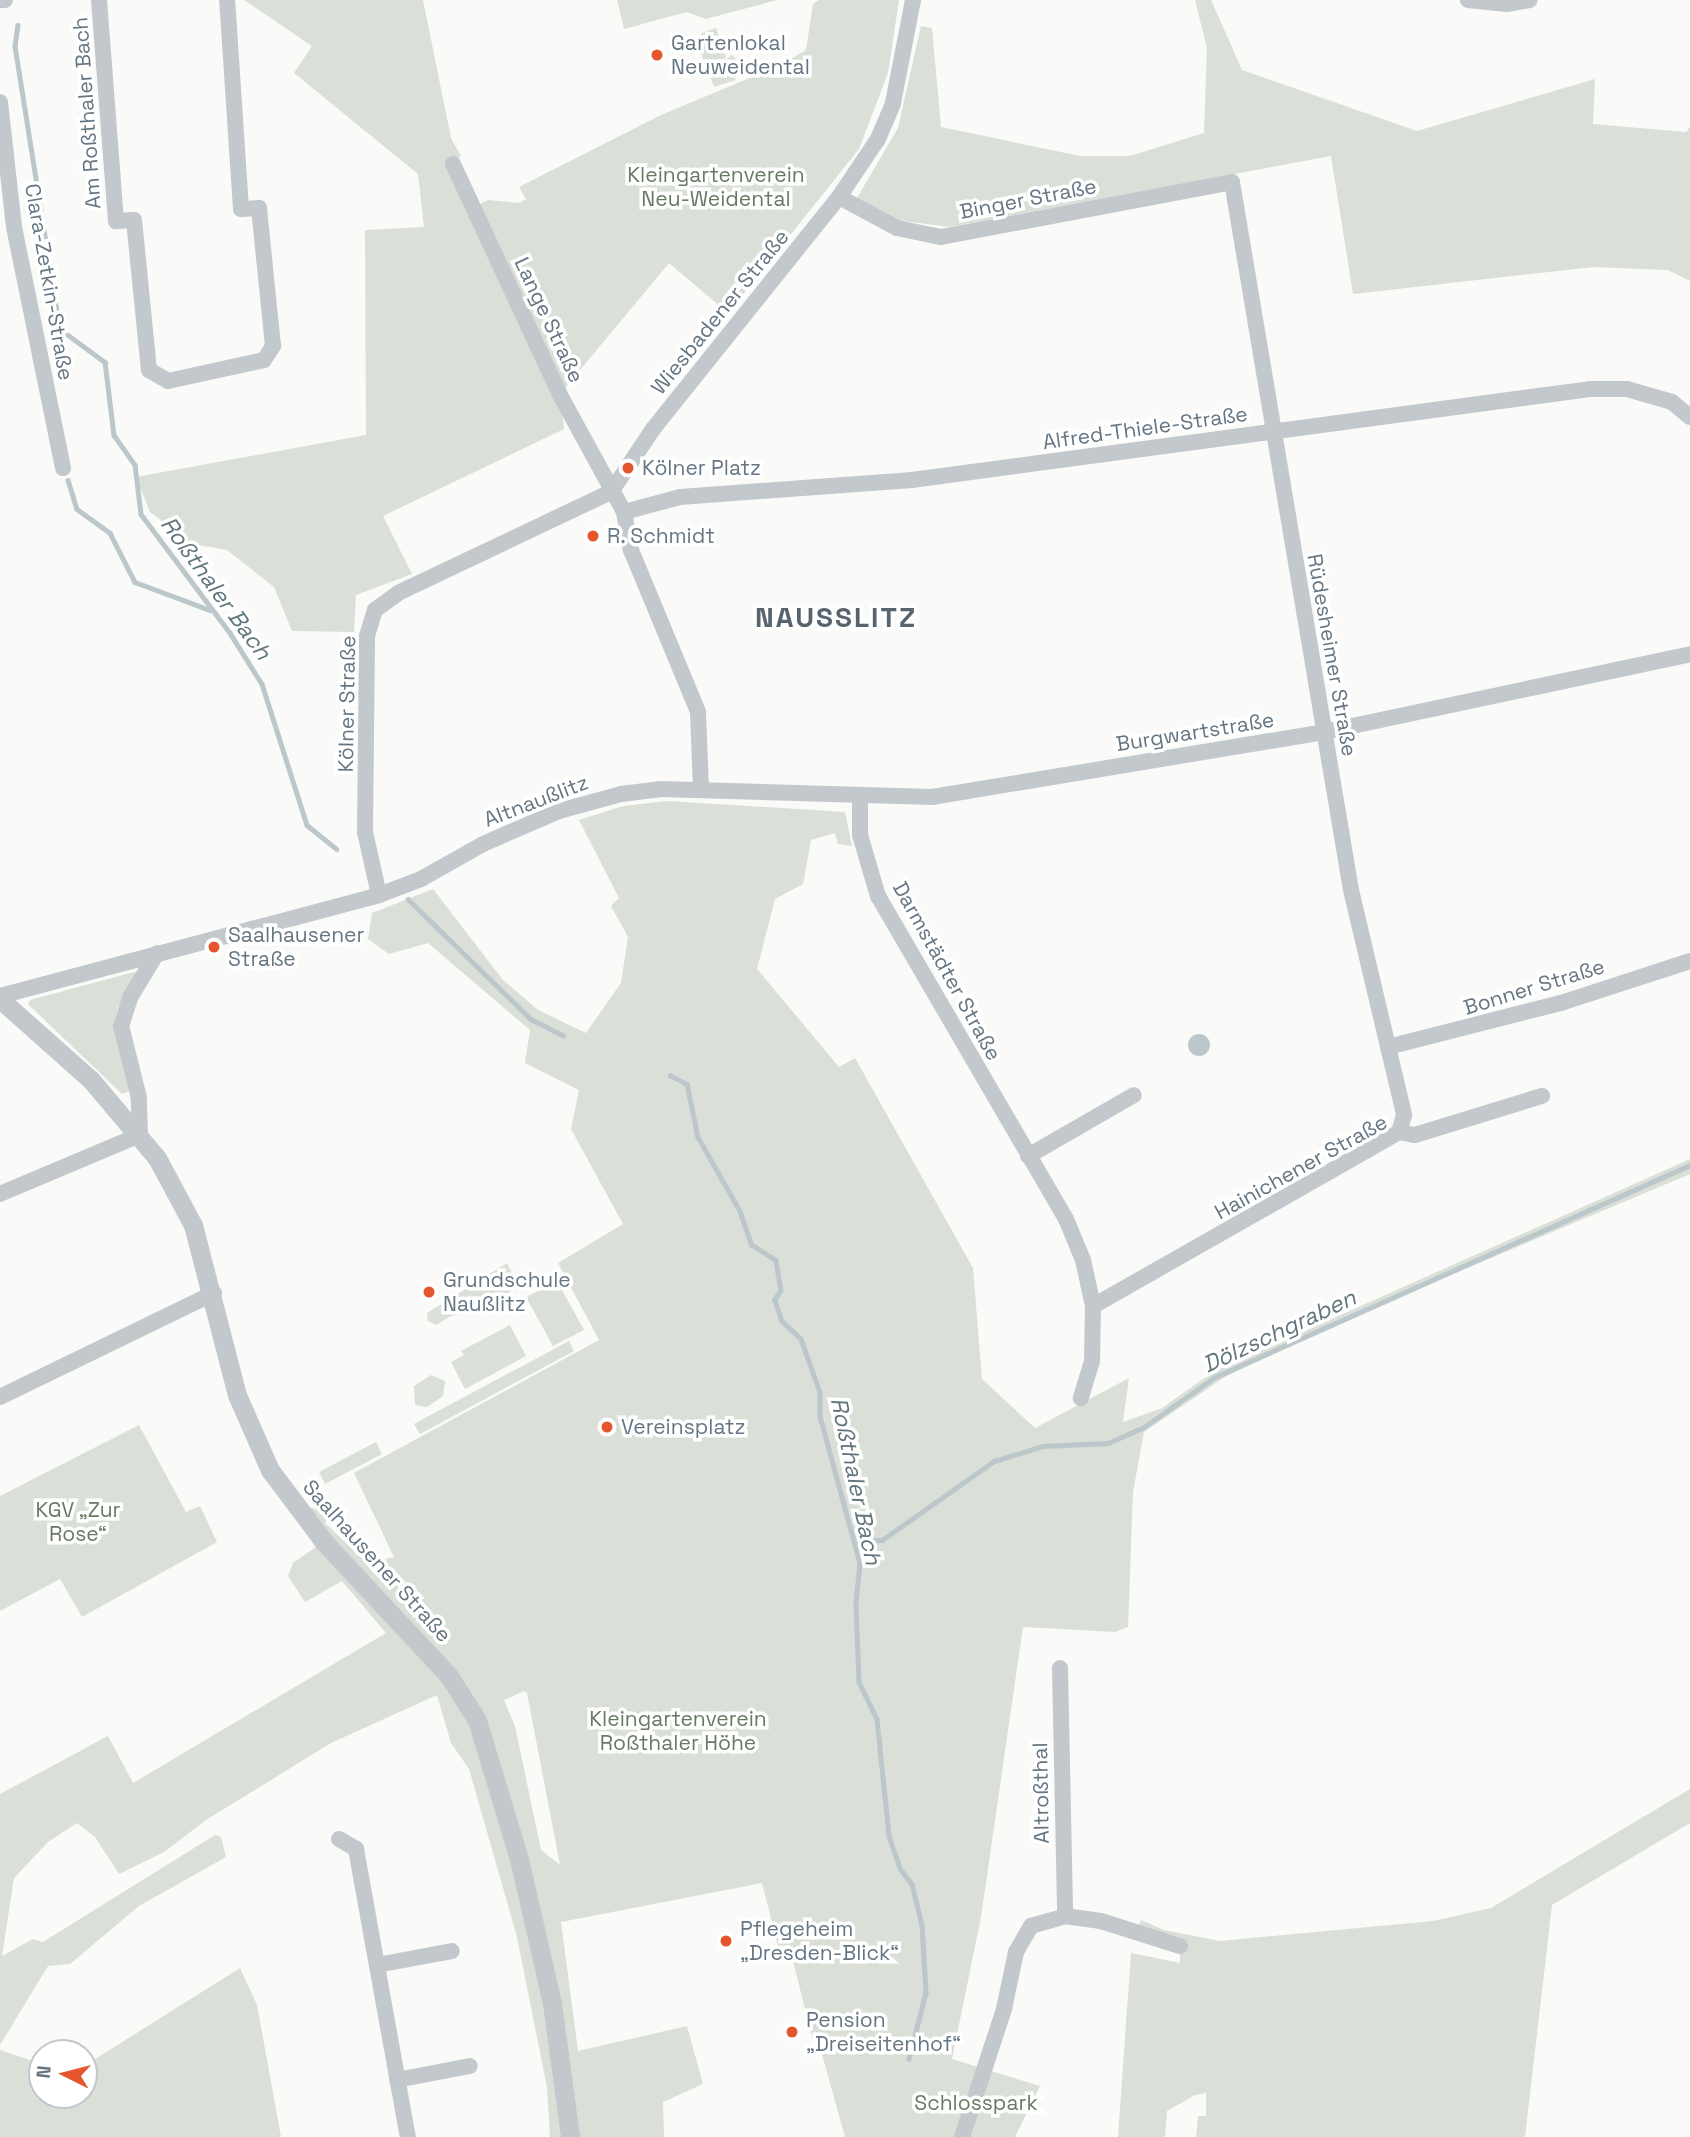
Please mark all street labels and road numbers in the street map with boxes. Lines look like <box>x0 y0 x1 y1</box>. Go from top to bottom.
street label: Am Roßthaler Bach <box>68 16 106 210</box>
street label: Binger Straße <box>957 173 1099 225</box>
street label: Clara-Zetkin-Straße <box>19 182 79 382</box>
street label: Wiesbadener Straße <box>646 225 794 399</box>
street label: Lange Straße <box>509 253 589 387</box>
street label: Alfred-Thiele-Straße <box>1041 401 1249 455</box>
street label: Rüdesheimer Straße <box>1302 552 1362 758</box>
street label: Kölner Straße <box>333 635 361 773</box>
street label: Burgwartstraße <box>1114 707 1276 757</box>
street label: Altnaußlitz <box>480 770 592 832</box>
street label: Darmstädter Straße <box>887 877 1007 1065</box>
street label: Bonner Straße <box>1460 954 1608 1020</box>
street label: Hainichener Straße <box>1210 1109 1392 1225</box>
street label: Saalhausener Straße <box>298 1475 456 1647</box>
street label: Altroßthal <box>1028 1742 1054 1844</box>

